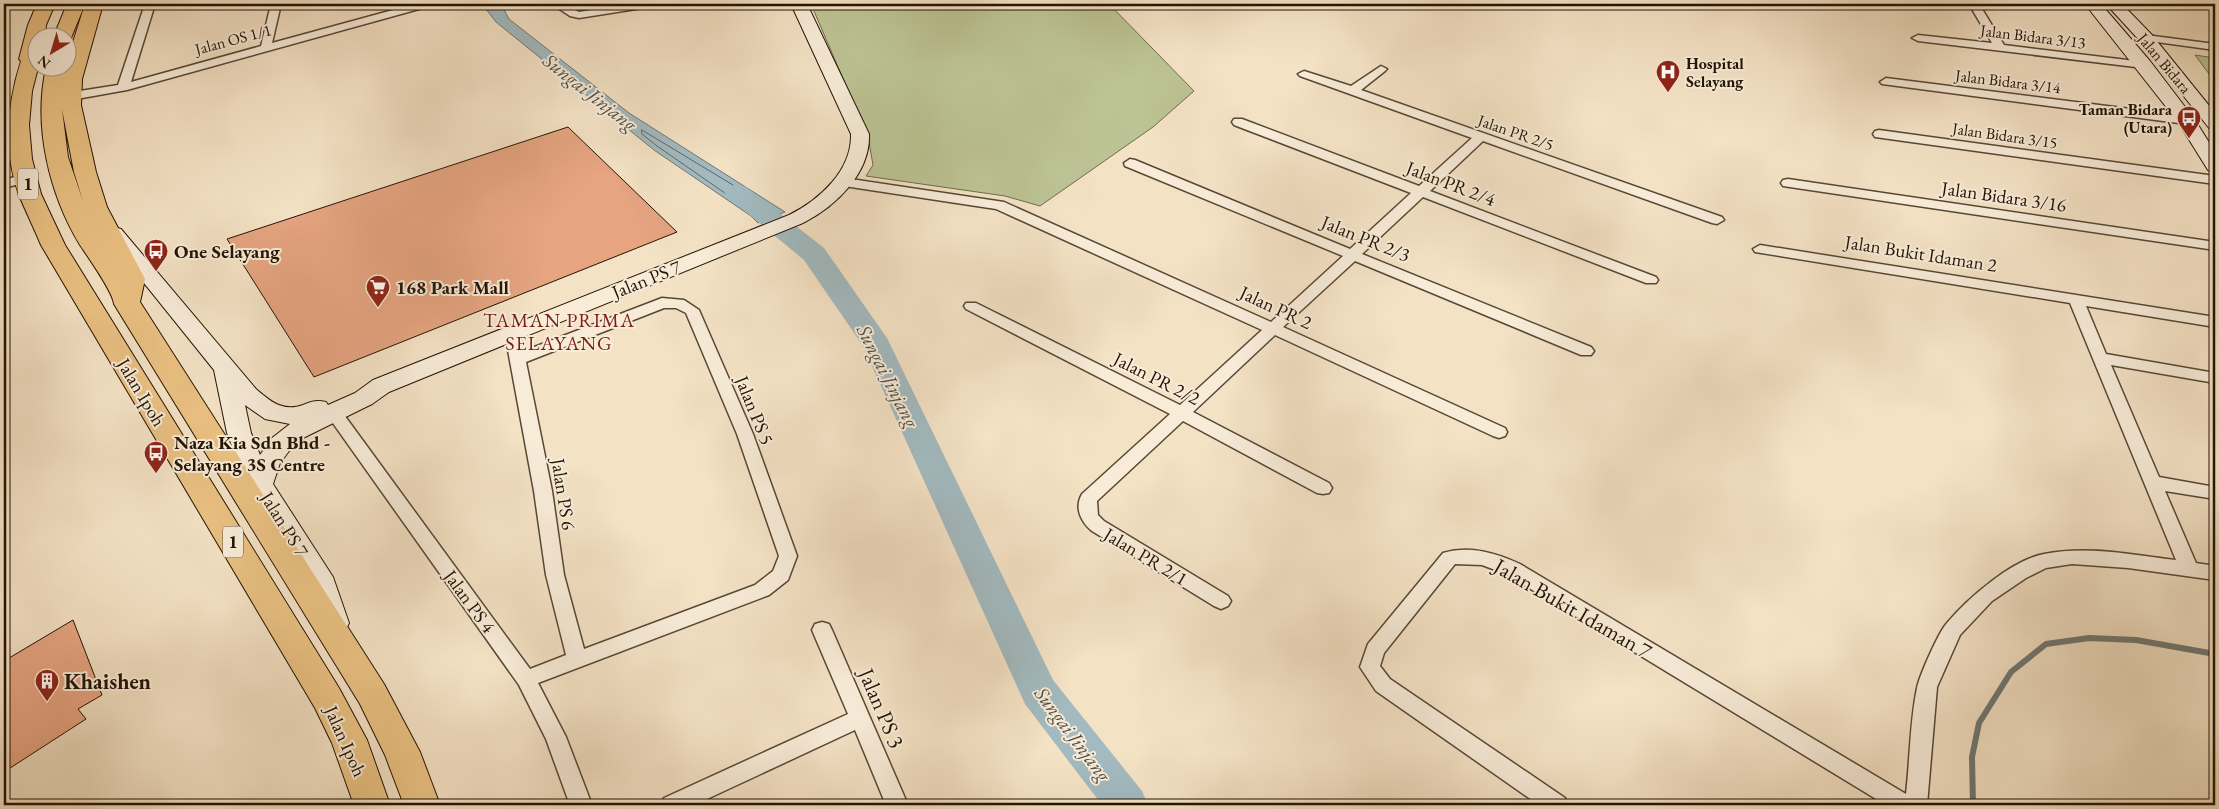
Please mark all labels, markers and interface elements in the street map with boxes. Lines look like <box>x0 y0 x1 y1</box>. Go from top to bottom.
street label: Jalan OS 1/1 <box>191 19 274 60</box>
street label: Jalan Bidara 3/13 <box>1977 19 2087 53</box>
street label: Jalan Bidara <box>2132 27 2197 99</box>
north arrow <box>28 28 78 78</box>
water label: Sungai Jinjang <box>537 47 643 137</box>
text: N <box>33 51 54 73</box>
place label: Hospital Selayang <box>1686 53 1744 92</box>
hospital icon: Hospital Selayang <box>1655 59 1681 93</box>
street label: Jalan Bidara 3/14 <box>1952 64 2062 98</box>
place label: Taman Bidara (Utara) <box>2079 99 2173 138</box>
bus stop icon: Taman Bidara (Utara) <box>2176 105 2202 139</box>
street label: Jalan PR 2/5 <box>1473 109 1557 155</box>
street label: Jalan Bidara 3/15 <box>1949 117 2059 153</box>
street label: Jalan PR 2/4 <box>1401 154 1500 212</box>
road number: 1 <box>18 168 38 200</box>
street label: Jalan Bidara 3/16 <box>1938 175 2068 218</box>
street label: Jalan PR 2/3 <box>1316 209 1414 268</box>
street label: Jalan Bukit Idaman 2 <box>1841 229 1999 278</box>
bus stop icon: One Selayang <box>143 238 169 272</box>
place label: One Selayang <box>174 239 280 264</box>
street label: Jalan PS 7 <box>606 254 685 305</box>
supermarket icon: 168 Park Mall <box>365 274 391 308</box>
place label: 168 Park Mall <box>396 275 510 300</box>
street label: Jalan PR 2 <box>1234 279 1316 335</box>
district label: TAMAN PRIMA SELAYANG <box>483 307 635 356</box>
water label: Sungai Jinjang <box>851 319 925 432</box>
street label: Jalan PR 2/2 <box>1108 345 1204 411</box>
street label: Jalan Ipoh <box>110 352 172 431</box>
street label: Jalan PS 5 <box>729 370 780 448</box>
place label: Naza Kia Sdn Bhd - Selayang 3S Centre <box>174 430 330 477</box>
bus stop icon: Naza Kia Sdn Bhd - Selayang 3S Centre <box>143 440 169 474</box>
street label: Jalan PS 6 <box>545 454 582 532</box>
street label: Jalan PS 7 <box>254 485 315 562</box>
street label: Jalan PR 2/1 <box>1097 521 1192 591</box>
road number: 1 <box>223 526 243 558</box>
street label: Jalan Bukit Idaman 7 <box>1487 550 1657 666</box>
street label: Jalan PS 4 <box>437 563 501 639</box>
street label: Jalan PS 3 <box>851 662 911 752</box>
place label: Khaishen <box>64 667 152 696</box>
building icon: Khaishen <box>34 668 60 702</box>
water label: Sungai Jinjang <box>1028 681 1117 787</box>
street label: Jalan Ipoh <box>318 700 372 781</box>

